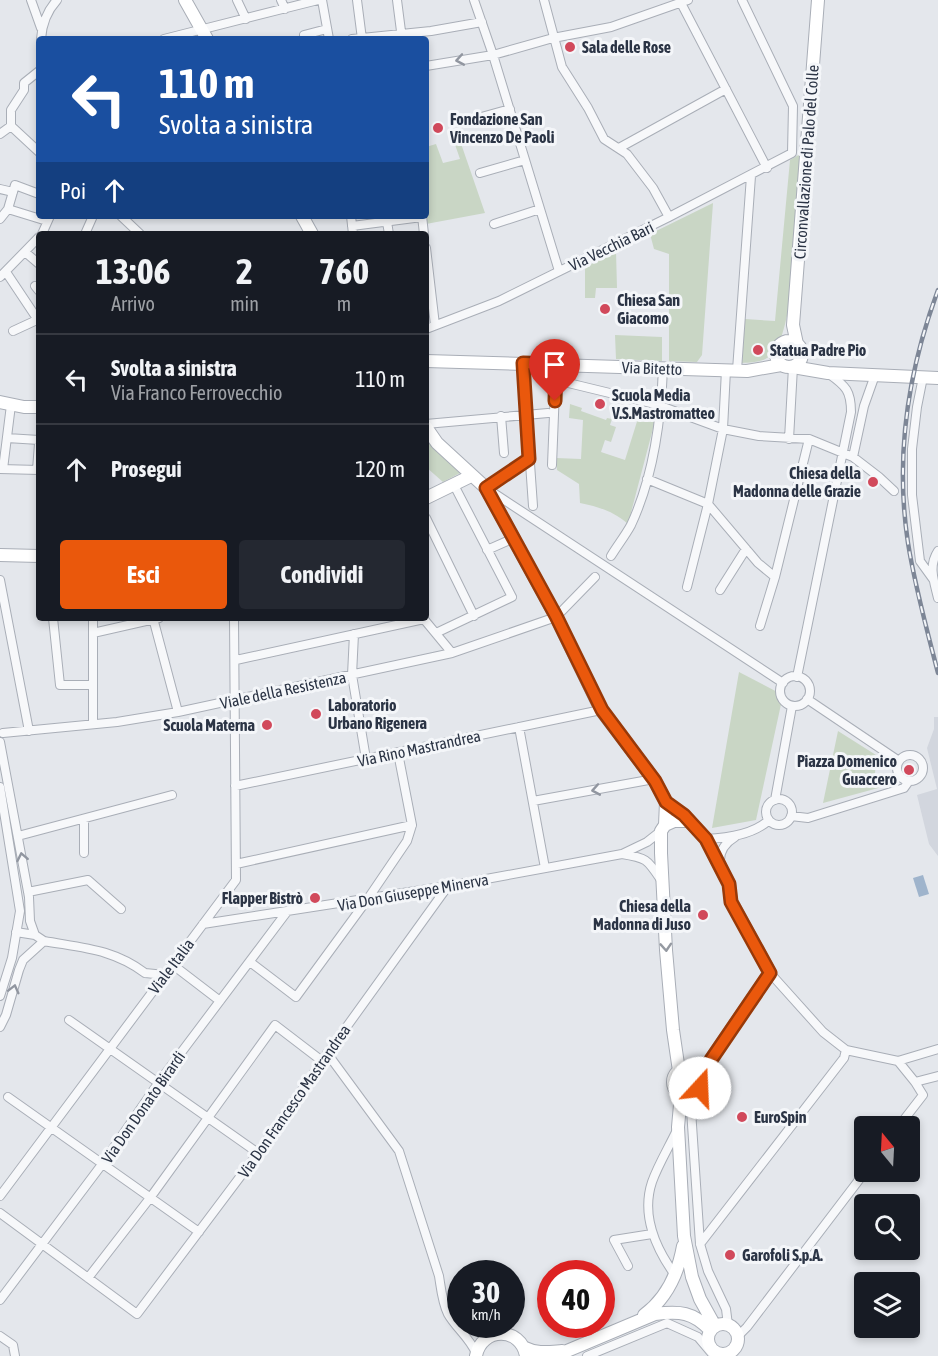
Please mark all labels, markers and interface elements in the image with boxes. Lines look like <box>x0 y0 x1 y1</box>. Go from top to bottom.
place label: Sala delle Rose <box>582 38 671 56</box>
marker: Sala delle Rose <box>563 40 577 54</box>
one-way arrow <box>455 54 464 66</box>
text: 110 m <box>159 59 254 107</box>
icon: left <box>60 60 138 138</box>
street label: Circonvallazione di Palo del Colle <box>790 64 822 260</box>
text: Svolta a sinistra <box>159 109 313 140</box>
place label: Fondazione San Vincenzo De Paoli <box>449 110 555 146</box>
marker: Fondazione San Vincenzo De Paoli <box>431 121 445 135</box>
icon: ahead <box>98 174 131 207</box>
text: Poi <box>60 178 86 204</box>
street label: Via Vecchia Bari <box>566 218 656 274</box>
text: 13:06 <box>96 250 170 292</box>
text: 2 <box>236 250 253 292</box>
text: 760 <box>319 250 369 292</box>
place label: Chiesa San Giacomo <box>617 291 680 327</box>
text: Arrivo <box>111 292 155 315</box>
text: min <box>230 292 259 315</box>
text: m <box>337 292 351 315</box>
marker: Chiesa San Giacomo <box>598 302 612 316</box>
pin <box>529 339 580 401</box>
place label: Statua Padre Pio <box>770 341 867 359</box>
marker: Statua Padre Pio <box>751 343 765 357</box>
icon: arrive <box>538 348 571 381</box>
text: Svolta a sinistra <box>111 355 237 381</box>
street label: Via Bitetto <box>621 358 683 378</box>
icon: left <box>60 363 93 396</box>
text: 110 m <box>355 366 405 392</box>
text: Via Franco Ferrovecchio <box>111 381 282 404</box>
place label: Scuola Media V.S.Mastromatteo <box>611 386 715 422</box>
marker: Scuola Media V.S.Mastromatteo <box>593 397 607 411</box>
icon: ahead <box>60 453 93 486</box>
text: Prosegui <box>111 456 182 482</box>
text: 120 m <box>355 456 405 482</box>
place label: Chiesa della Madonna delle Grazie <box>733 464 861 500</box>
marker: Chiesa della Madonna delle Grazie <box>866 475 880 489</box>
button: Esci <box>60 540 227 609</box>
button: Condividi <box>239 540 405 609</box>
street label: Viale della Resistenza <box>218 668 348 712</box>
place label: Laboratorio Urbano Rigenera <box>328 696 427 732</box>
marker: Laboratorio Urbano Rigenera <box>309 707 323 721</box>
place label: Scuola Materna <box>163 716 255 734</box>
marker: Scuola Materna <box>260 718 274 732</box>
street label: Via Rino Mastrandrea <box>356 726 482 770</box>
place label: Piazza Domenico Guaccero <box>797 752 897 788</box>
marker: Piazza Domenico Guaccero <box>902 763 916 777</box>
one-way arrow <box>591 783 601 796</box>
one-way arrow <box>16 852 29 862</box>
street label: Via Don Giuseppe Minerva <box>336 870 490 915</box>
place label: Flapper Bistrò <box>222 889 303 907</box>
marker: Flapper Bistrò <box>308 891 322 905</box>
place label: Chiesa della Madonna di Juso <box>593 897 691 933</box>
marker: Chiesa della Madonna di Juso <box>696 908 710 922</box>
street label: Viale Italia <box>145 935 197 997</box>
one-way arrow <box>659 942 672 951</box>
one-way arrow <box>7 985 20 995</box>
street label: Via Don Francesco Mastrandrea <box>234 1021 354 1181</box>
street label: Via Don Donato Birardi <box>98 1048 188 1166</box>
position arrow <box>668 1056 732 1120</box>
place label: EuroSpin <box>754 1108 807 1126</box>
marker: EuroSpin <box>735 1110 749 1124</box>
north arrow <box>854 1116 920 1182</box>
map controls <box>854 1116 920 1338</box>
button: search <box>854 1194 920 1260</box>
place label: Garofoli S.p.A. <box>742 1246 823 1264</box>
marker: Garofoli S.p.A. <box>723 1248 737 1262</box>
speed limit sign: 40 <box>537 1260 615 1338</box>
button: layers <box>854 1272 920 1338</box>
text: 30 <box>472 1275 500 1309</box>
text: km/h <box>471 1306 501 1323</box>

